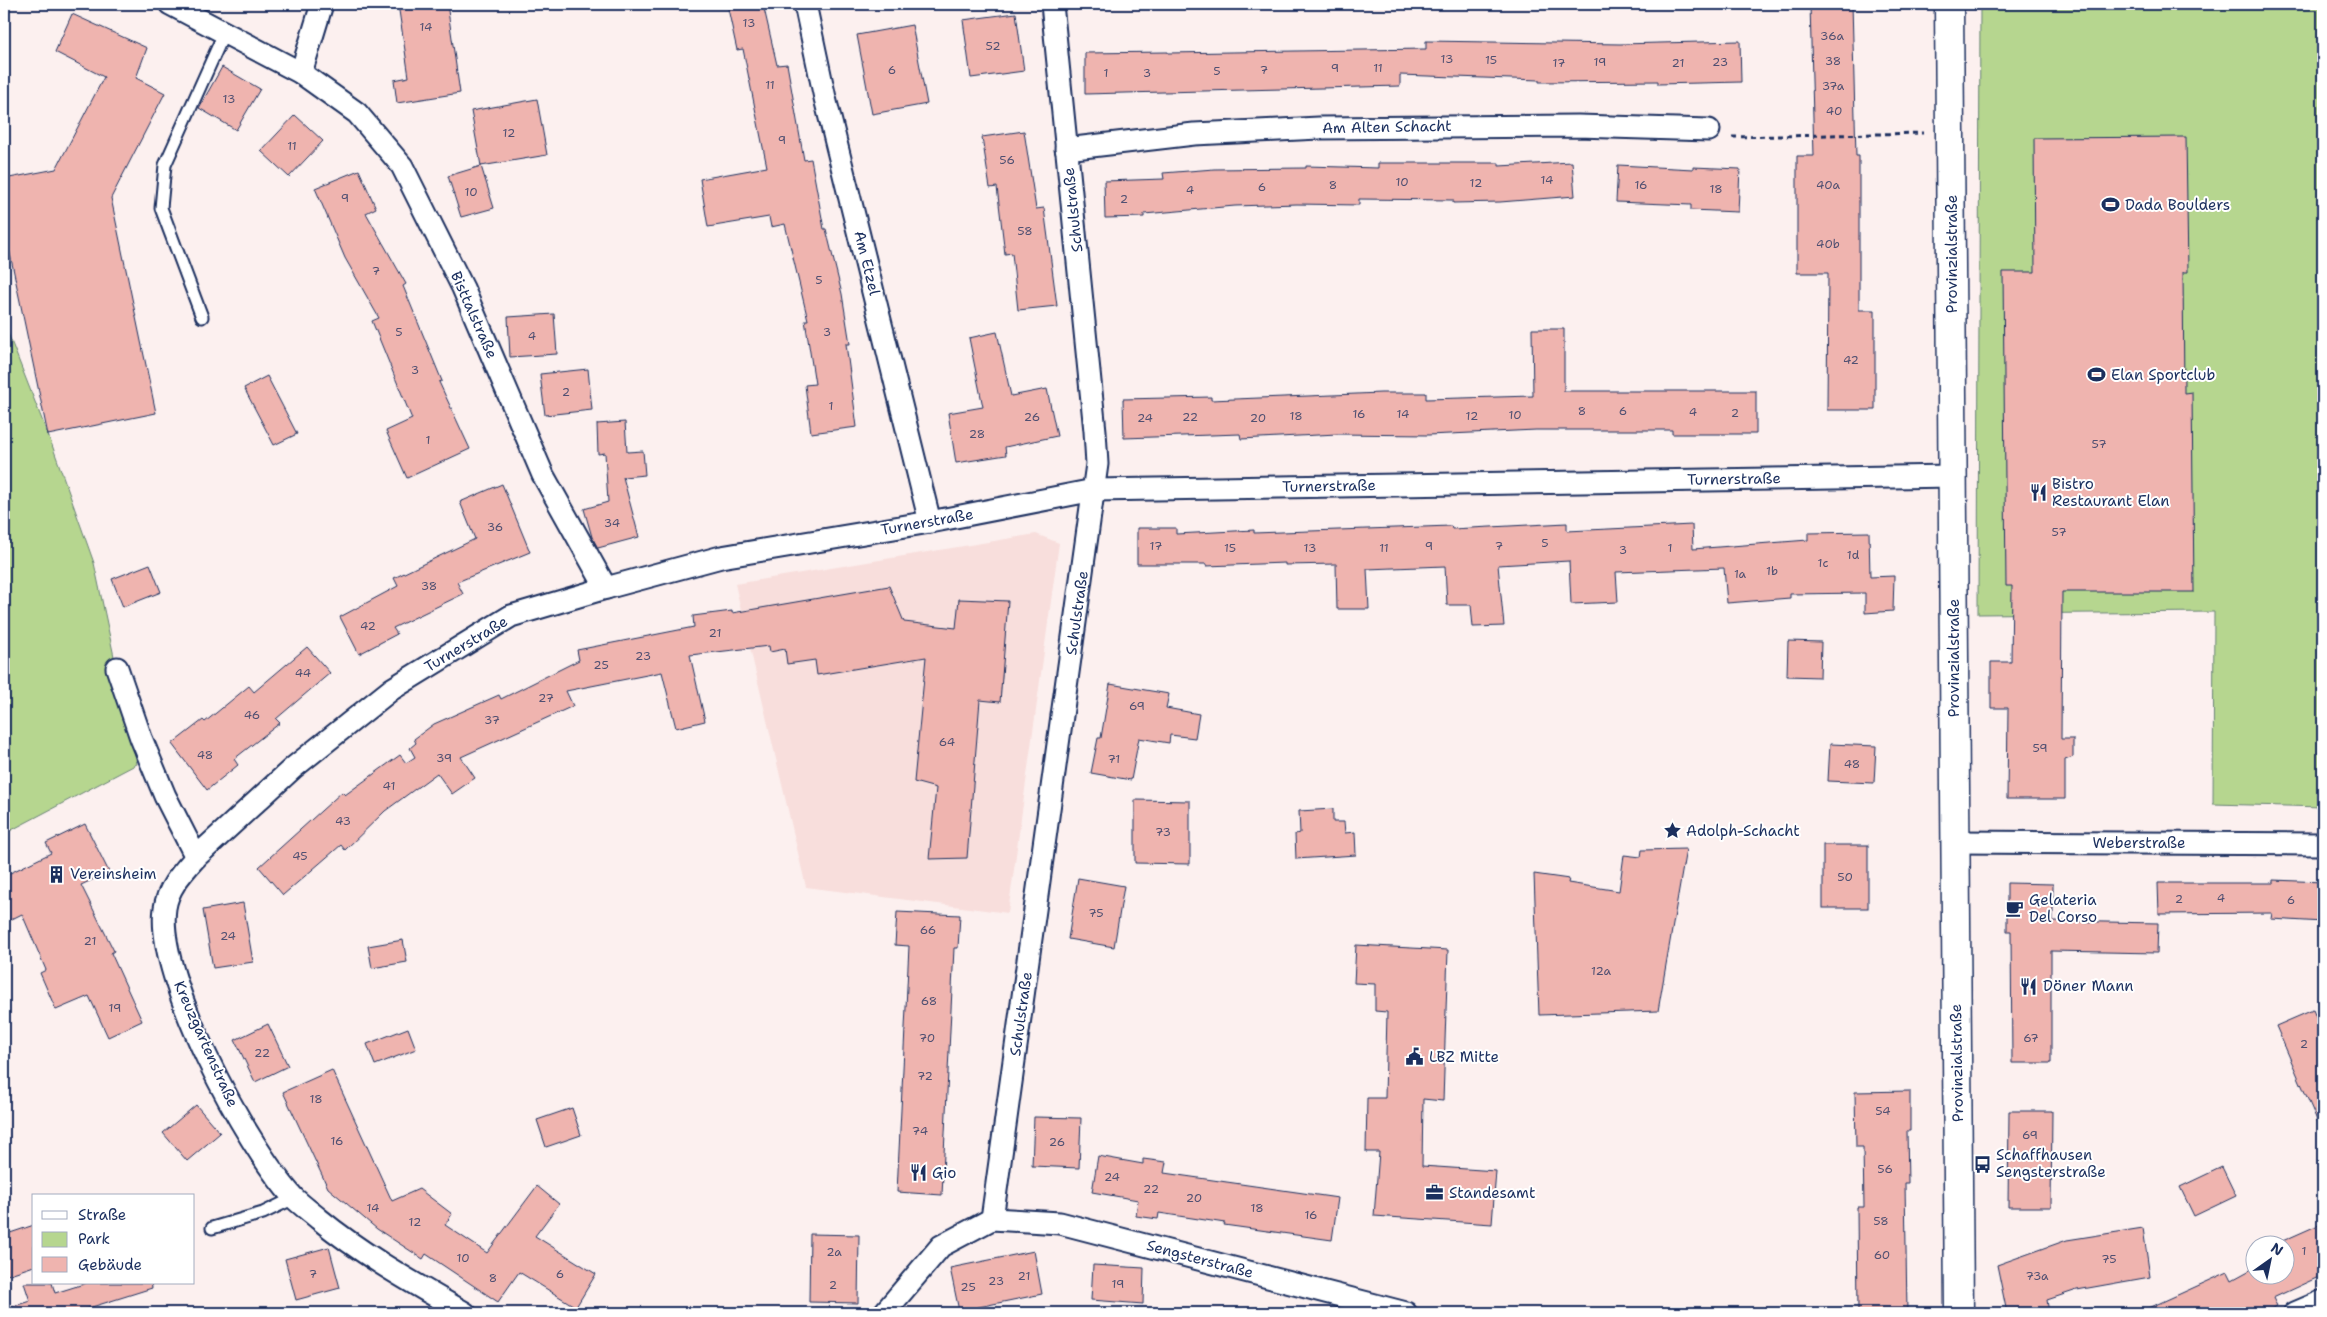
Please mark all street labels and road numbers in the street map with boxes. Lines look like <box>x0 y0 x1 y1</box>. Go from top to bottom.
street label: Am Alten Schacht <box>1322 116 1452 138</box>
street label: Schulstraße <box>1059 167 1087 253</box>
street label: Provinzialstraße <box>1942 195 1962 313</box>
street label: Am Etzel <box>849 229 885 298</box>
street label: Bisttalstraße <box>446 268 502 362</box>
street label: Turnerstraße <box>1687 468 1781 490</box>
street label: Turnerstraße <box>1282 475 1376 497</box>
street label: Turnerstraße <box>879 504 975 540</box>
street label: Schulstraße <box>1061 569 1093 657</box>
street label: Provinzialstraße <box>1944 599 1964 717</box>
street label: Turnerstraße <box>421 611 511 677</box>
street label: Weberstraße <box>2093 833 2185 853</box>
street label: Schulstraße <box>1005 970 1037 1058</box>
street label: Kreuzgartenstraße <box>169 978 243 1110</box>
street label: Provinzialstraße <box>1946 1004 1968 1122</box>
street label: Sengsterstraße <box>1144 1235 1256 1283</box>

